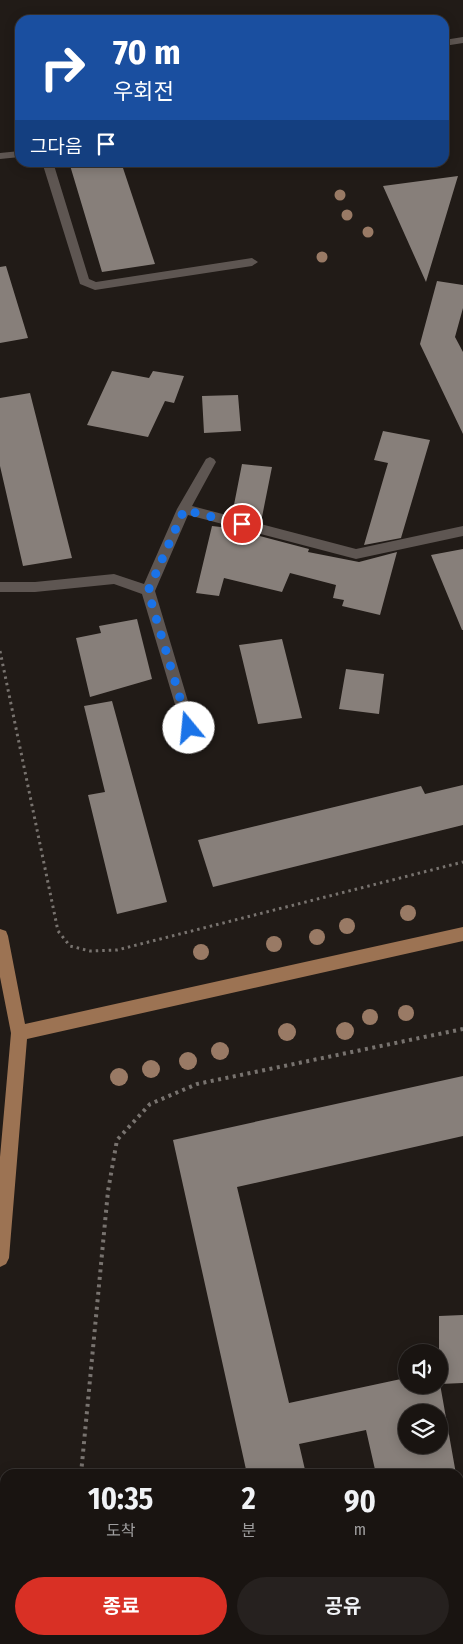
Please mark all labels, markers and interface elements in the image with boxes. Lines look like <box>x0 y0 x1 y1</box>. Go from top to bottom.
text: 70 m <box>113 31 181 73</box>
icon: right <box>30 35 95 100</box>
text: 우회전 <box>113 78 174 105</box>
icon: arrive <box>92 130 120 158</box>
text: 그다음 <box>30 135 82 158</box>
pin <box>221 503 263 545</box>
icon: arrive <box>228 510 256 538</box>
position arrow <box>162 701 214 753</box>
map controls <box>398 1344 448 1454</box>
button: sound <box>398 1344 448 1394</box>
button: layers <box>398 1404 448 1454</box>
text: 10:35 <box>88 1481 153 1517</box>
text: 2 <box>242 1481 256 1517</box>
text: 90 <box>344 1484 376 1520</box>
text: m <box>354 1520 366 1539</box>
text: 도착 <box>106 1521 135 1540</box>
text: 분 <box>241 1521 256 1540</box>
button: 종료 <box>15 1577 227 1635</box>
button: 공유 <box>237 1577 449 1635</box>

